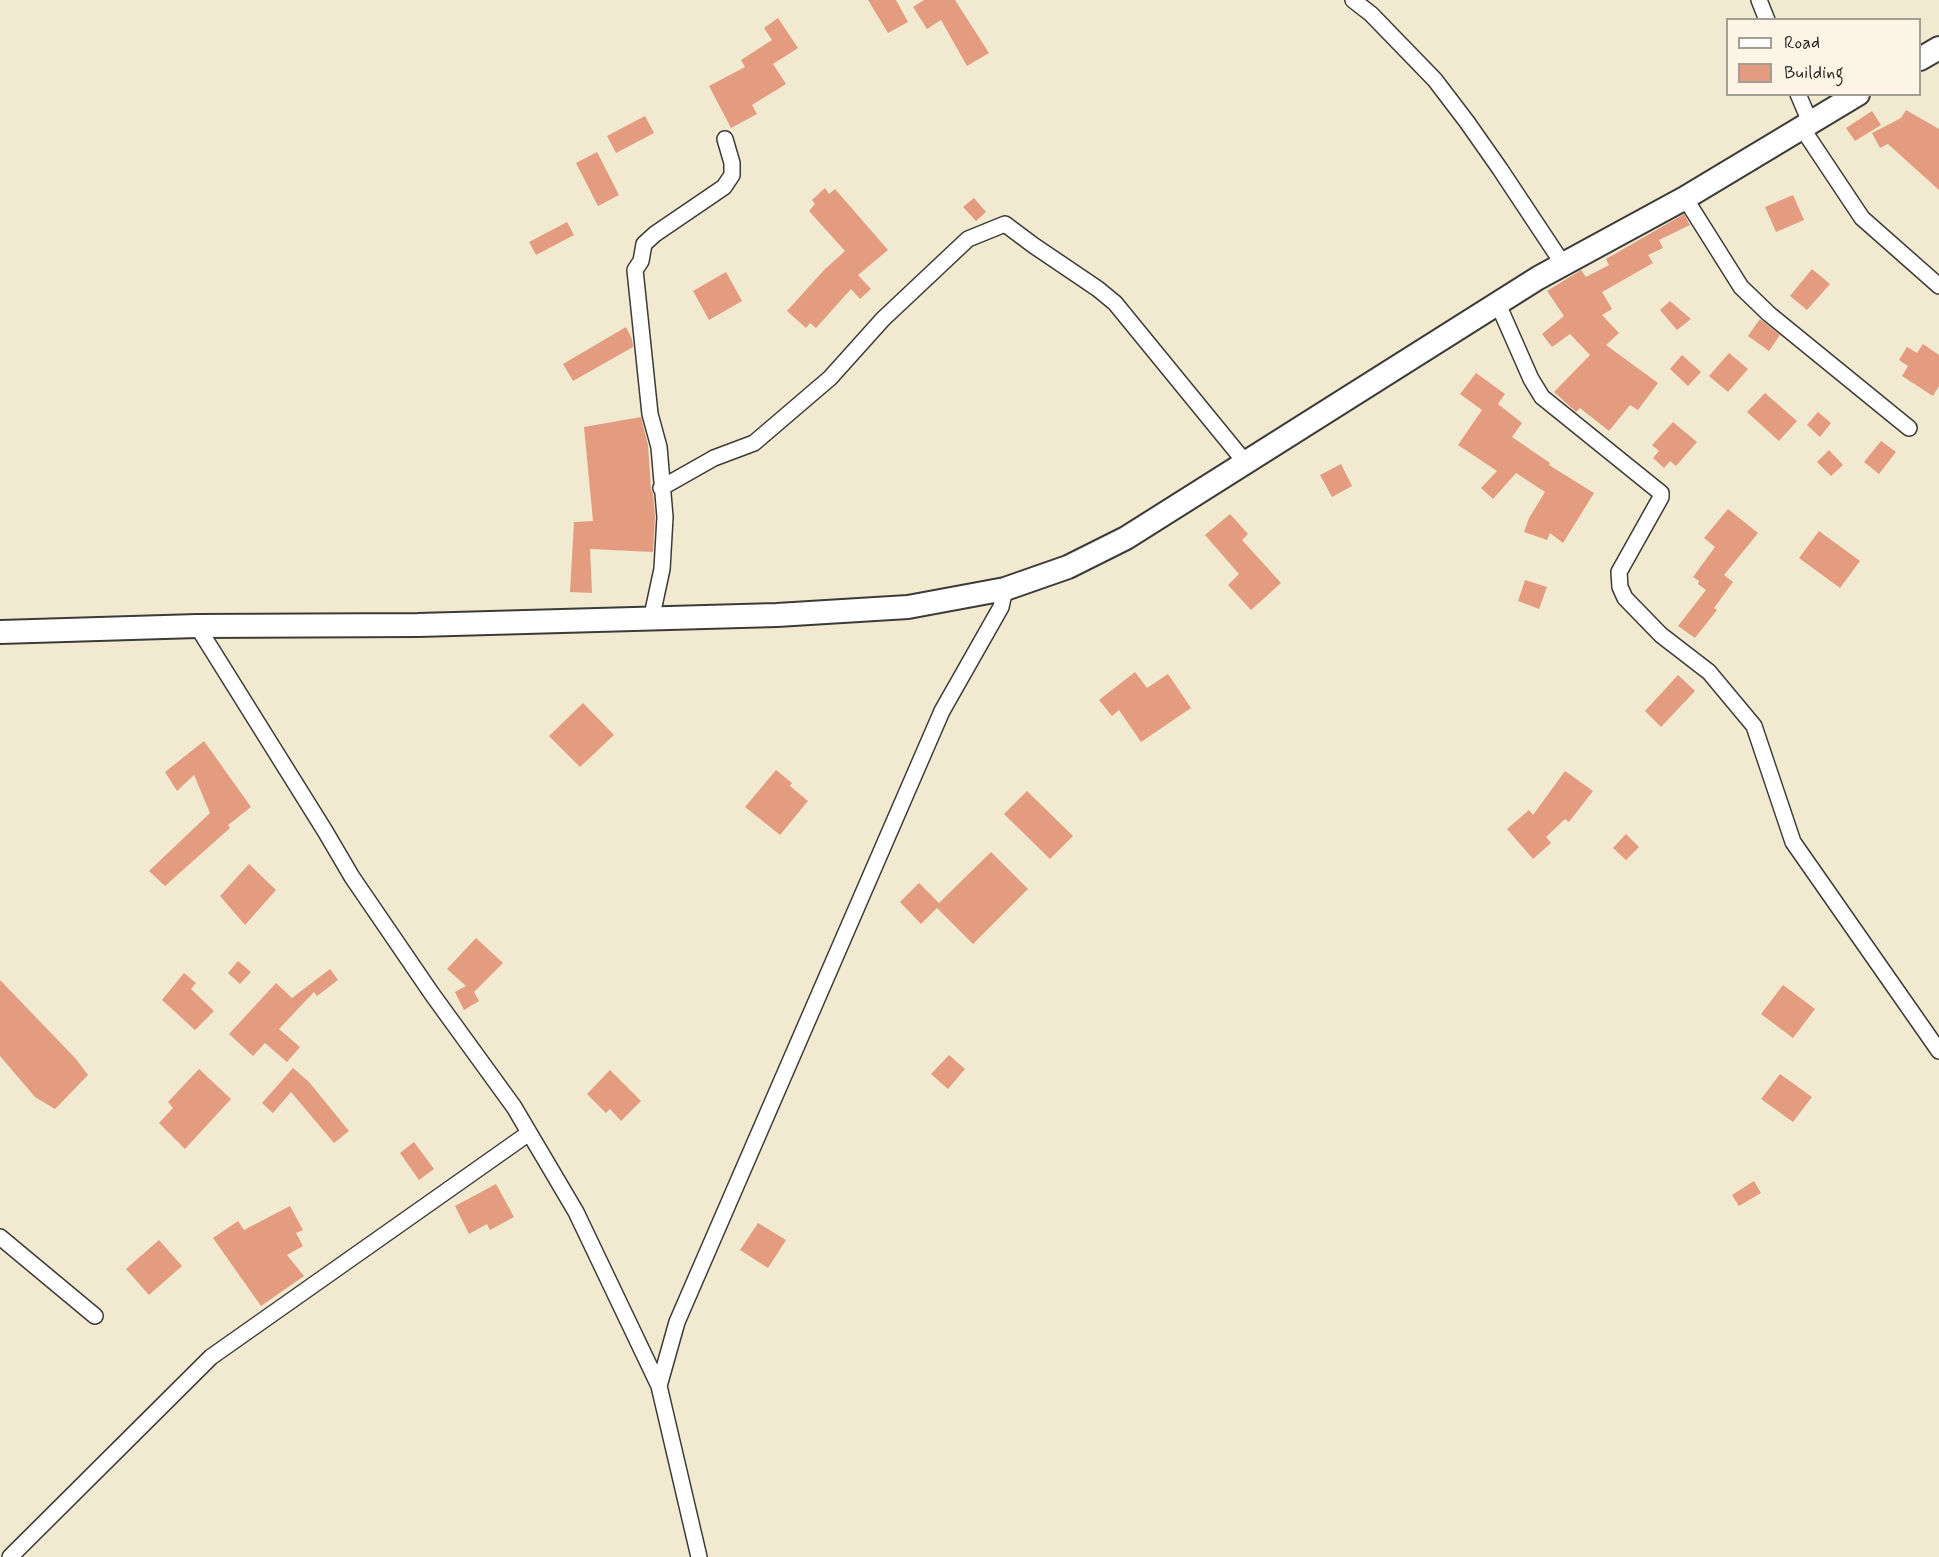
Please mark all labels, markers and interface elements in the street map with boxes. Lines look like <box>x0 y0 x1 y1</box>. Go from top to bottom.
legend <box>1726 18 1921 96</box>
text: Road <box>1784 31 1820 55</box>
text: Building <box>1784 61 1844 85</box>

